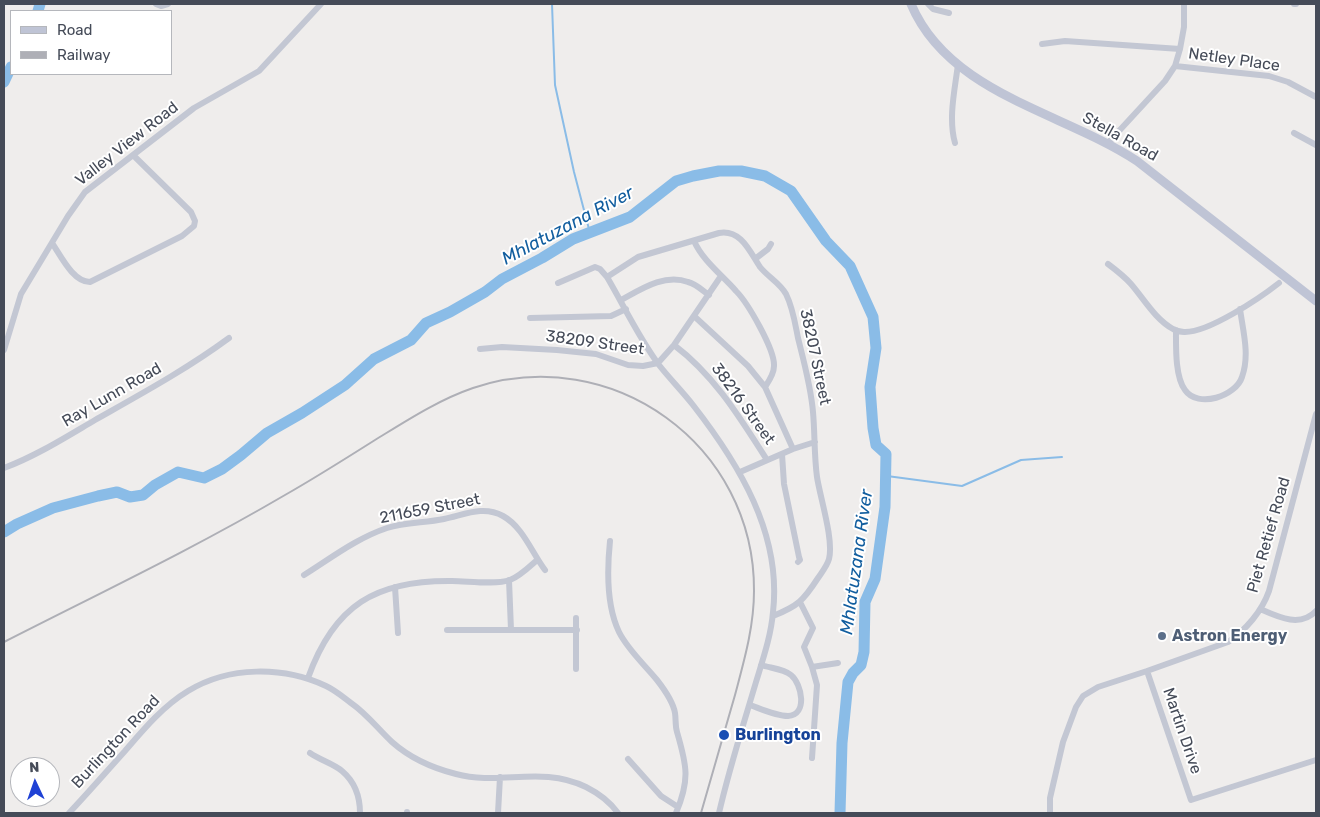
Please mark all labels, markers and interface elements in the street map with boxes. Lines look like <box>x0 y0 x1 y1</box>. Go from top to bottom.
legend <box>10 10 172 75</box>
text: Road <box>57 21 93 39</box>
street label: Netley Place <box>1187 44 1281 76</box>
text: Railway <box>57 46 111 64</box>
street label: Valley View Road <box>72 98 182 190</box>
street label: Stella Road <box>1079 108 1161 166</box>
water label: Mhlatuzana River <box>498 182 638 270</box>
street label: 38207 Street <box>795 307 835 407</box>
street label: 38209 Street <box>545 327 645 359</box>
street label: Ray Lunn Road <box>59 359 165 431</box>
street label: 38216 Street <box>707 360 779 448</box>
street label: Piet Retief Road <box>1243 475 1295 595</box>
water label: Mhlatuzana River <box>836 488 878 636</box>
street label: 211659 Street <box>378 490 482 528</box>
place label: Astron Energy <box>1172 626 1287 646</box>
marker: Astron Energy <box>1156 630 1168 642</box>
street label: Martin Drive <box>1158 685 1206 777</box>
street label: Burlington Road <box>68 691 164 793</box>
place label: Burlington <box>735 725 821 745</box>
marker: Burlington <box>717 728 731 742</box>
north arrow <box>10 757 60 807</box>
text: N <box>29 759 40 776</box>

